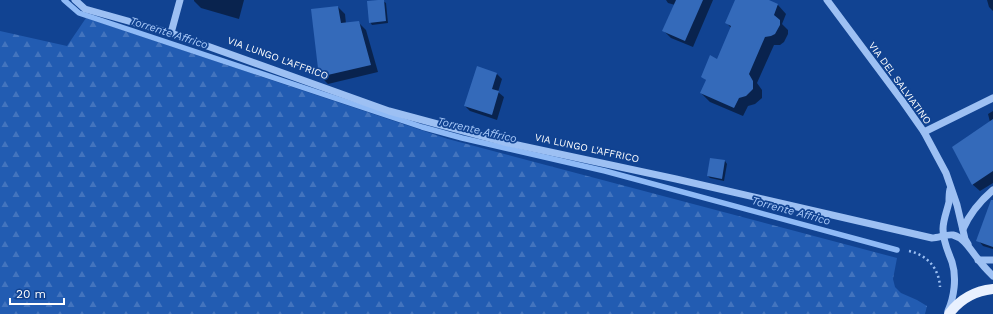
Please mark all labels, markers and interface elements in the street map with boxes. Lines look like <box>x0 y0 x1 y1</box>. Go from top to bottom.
water label: Torrente Affrico <box>128 14 210 52</box>
street label: VIA LUNGO L'AFFRICO <box>226 35 330 81</box>
street label: VIA DEL SALVIATINO <box>867 40 933 126</box>
water label: Torrente Affrico <box>436 115 518 145</box>
street label: VIA LUNGO L'AFFRICO <box>534 132 640 164</box>
water label: Torrente Affrico <box>750 194 832 228</box>
scale bar <box>10 280 64 306</box>
text: 20 m <box>16 287 46 301</box>

